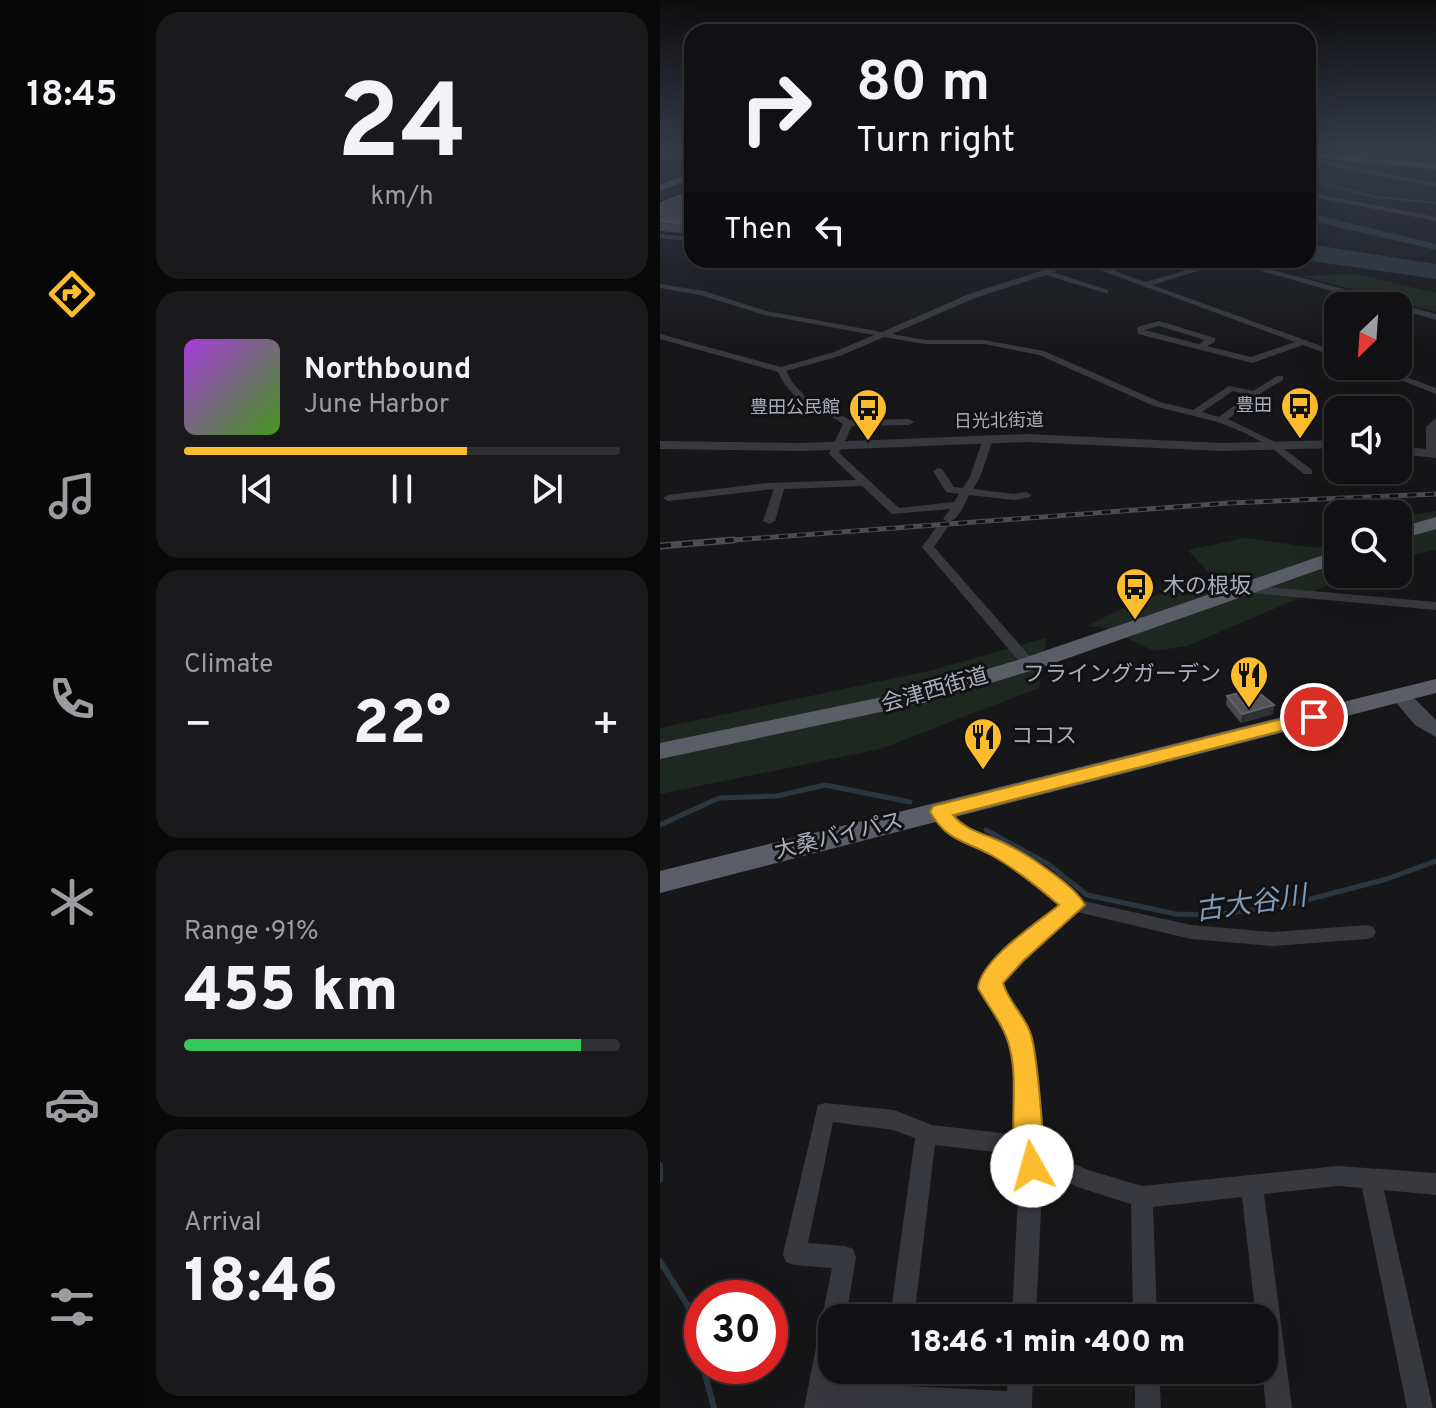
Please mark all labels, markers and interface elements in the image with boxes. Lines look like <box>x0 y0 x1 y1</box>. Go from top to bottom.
text: 80 m <box>856 50 990 120</box>
icon: right <box>724 56 828 160</box>
text: 24 <box>337 63 467 195</box>
text: 18:45 <box>27 73 117 119</box>
text: Turn right <box>856 119 1015 165</box>
text: km/h <box>370 181 434 214</box>
icon: left <box>808 208 852 252</box>
text: Then <box>724 212 792 249</box>
icon: directions <box>44 266 100 322</box>
north arrow <box>1324 292 1412 380</box>
map controls <box>1324 292 1412 588</box>
text: Northbound <box>304 352 471 389</box>
bus stop icon: 豊田 <box>1279 385 1321 440</box>
bus stop icon: 豊田公民館 <box>847 387 889 442</box>
text: June Harbor <box>304 389 449 422</box>
place label: 豊田 <box>1236 395 1272 418</box>
button: sound <box>1324 396 1412 484</box>
place label: 豊田公民館 <box>750 397 840 420</box>
street label: 日光北街道 <box>954 410 1044 434</box>
icon: previous <box>235 467 279 511</box>
icon: pause <box>380 467 424 511</box>
icon: next <box>525 467 569 511</box>
icon: music <box>44 468 100 524</box>
button: search <box>1324 500 1412 588</box>
bus stop icon: 木の根坂 <box>1114 566 1156 621</box>
place label: 木の根坂 <box>1163 574 1251 601</box>
text: Climate <box>184 649 273 682</box>
restaurant icon: フライングガーデン <box>1228 654 1270 709</box>
place label: フライングガーデン <box>1023 662 1221 689</box>
street label: 会津西街道 <box>878 663 992 719</box>
icon: phone <box>44 671 100 727</box>
pin <box>1280 683 1348 751</box>
text: 22° <box>353 689 451 765</box>
icon: arrive <box>1292 695 1336 739</box>
text: − <box>184 699 212 755</box>
text: + <box>592 699 620 755</box>
restaurant icon: ココス <box>962 716 1004 771</box>
place label: ココス <box>1011 724 1077 751</box>
street label: 大桑バイパス <box>772 808 906 866</box>
icon: climate <box>44 874 100 930</box>
water label: 古大谷川 <box>1193 879 1312 931</box>
text: Range · 91% <box>184 916 319 949</box>
text: 455 km <box>184 956 398 1032</box>
icon: car <box>44 1076 100 1132</box>
position arrow <box>990 1124 1074 1208</box>
text: Arrival <box>184 1207 262 1240</box>
text: 18:46 <box>184 1247 338 1323</box>
icon: filters <box>44 1279 100 1335</box>
speed limit sign: 30 <box>684 1280 788 1384</box>
text: 18:46 · 1 min · 400 m <box>911 1325 1185 1362</box>

